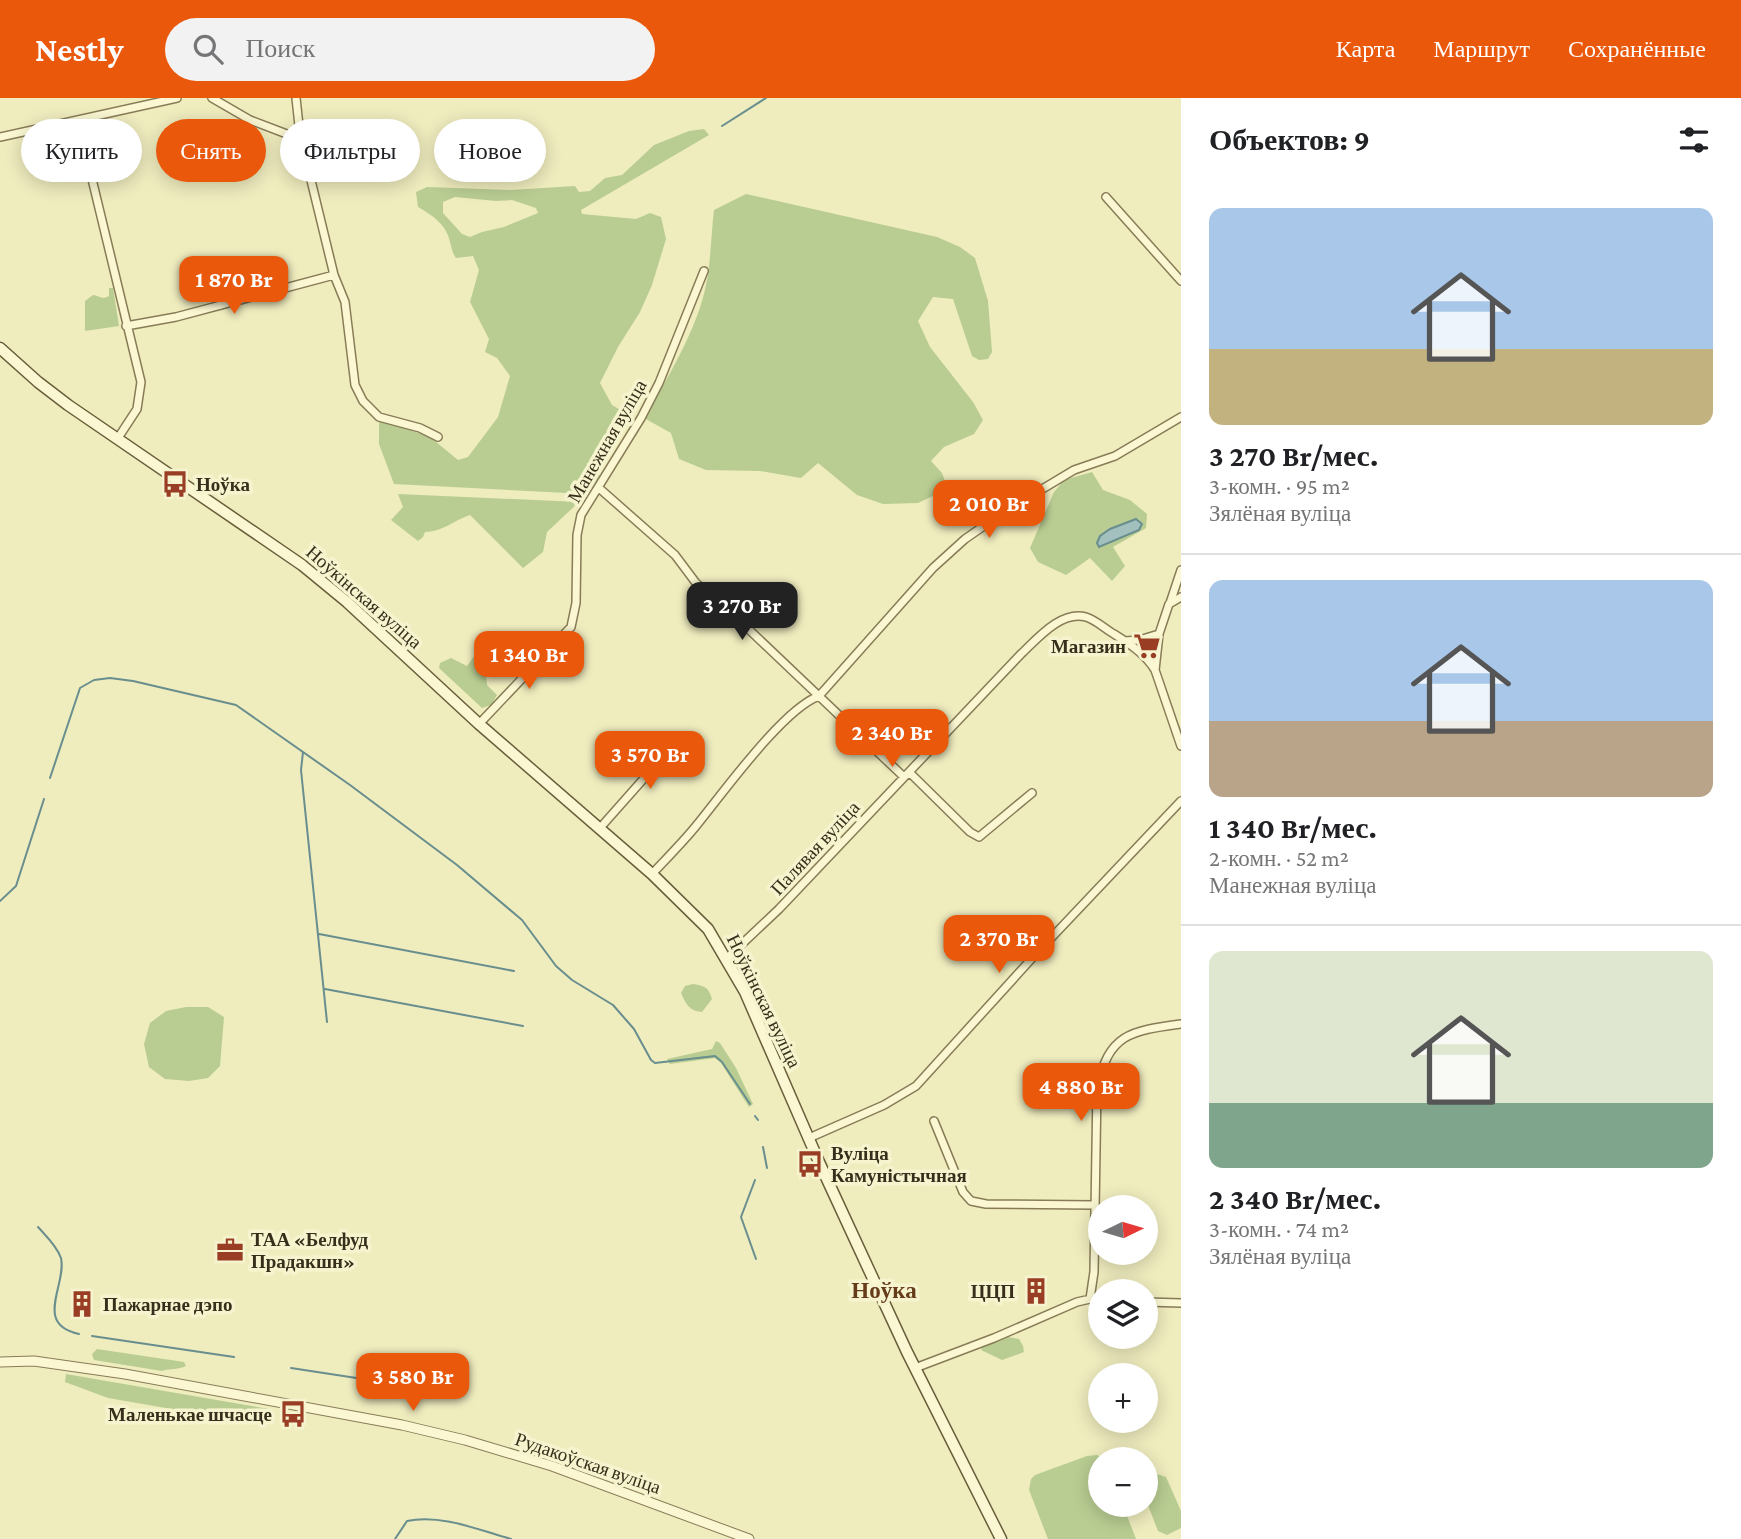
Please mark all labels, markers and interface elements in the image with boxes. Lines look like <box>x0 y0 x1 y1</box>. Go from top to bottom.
search box <box>165 18 655 81</box>
icon: search <box>189 30 227 68</box>
text: Nestly <box>35 31 123 68</box>
text: Поиск <box>245 34 315 63</box>
text: Карта <box>1336 35 1395 62</box>
text: Маршрут <box>1433 35 1530 62</box>
text: Сохранённые <box>1568 35 1706 62</box>
chip: Купить <box>21 119 142 182</box>
chip: Снять <box>156 119 266 182</box>
chip: Фильтры <box>280 119 420 182</box>
chip: Новое <box>434 119 546 182</box>
icon: filters <box>1675 121 1713 159</box>
text: Объектов: 9 <box>1209 123 1370 156</box>
icon: home <box>1398 254 1524 380</box>
pin: 1 870 Br <box>162 256 306 316</box>
text: 1 870 Br <box>195 266 273 292</box>
street label: Манежная вуліца <box>563 375 651 506</box>
text: 3 270 Br/мес. <box>1209 439 1378 472</box>
bus stop icon: Ноўка <box>160 469 190 499</box>
text: 3-комн. · 95 m² <box>1209 473 1350 499</box>
place label: Ноўка <box>196 474 250 495</box>
pin: 2 010 Br <box>917 480 1061 540</box>
text: 2 010 Br <box>949 490 1029 516</box>
text: Зялёная вуліца <box>1209 500 1351 526</box>
street label: Ноўкінская вуліца <box>302 541 426 653</box>
pin: 3 270 Br <box>670 582 814 642</box>
text: 3 270 Br <box>703 592 781 618</box>
icon: home <box>1398 626 1524 752</box>
supermarket icon: Магазин <box>1132 631 1162 661</box>
pin: 1 340 Br <box>457 632 601 691</box>
place label: Магазин <box>1051 636 1126 657</box>
text: 1 340 Br <box>490 641 568 667</box>
pin: 2 340 Br <box>820 710 964 769</box>
text: 2 340 Br <box>852 719 932 745</box>
pin: 3 570 Br <box>578 732 722 791</box>
text: 3 570 Br <box>611 741 689 767</box>
street label: Палявая вуліца <box>766 796 864 899</box>
text: 1 340 Br/мес. <box>1209 811 1377 844</box>
text: 2-комн. · 52 m² <box>1209 845 1349 871</box>
text: Манежная вуліца <box>1209 872 1376 898</box>
pin: 2 370 Br <box>927 916 1071 975</box>
text: 2 370 Br <box>960 925 1038 951</box>
street label: Ноўкінская вуліца <box>723 931 806 1072</box>
icon: home <box>1398 997 1524 1123</box>
pin: 4 880 Br <box>1009 1063 1153 1123</box>
text: 4 880 Br <box>1039 1073 1123 1099</box>
place label: Вуліца Камуністычная <box>831 1143 967 1186</box>
bus stop icon: Вуліца Камуністычная <box>795 1149 825 1179</box>
text: 2 340 Br/мес. <box>1209 1182 1381 1215</box>
north arrow <box>1088 1195 1158 1265</box>
map controls <box>1088 1195 1158 1517</box>
text: 3-комн. · 74 m² <box>1209 1216 1349 1242</box>
place label: ТАА «Белфуд Прадакшн» <box>251 1229 368 1272</box>
office icon: ТАА «Белфуд Прадакшн» <box>215 1235 245 1265</box>
text: Зялёная вуліца <box>1209 1243 1351 1269</box>
building icon: ЦЦП <box>1021 1276 1051 1306</box>
district label: Ноўка <box>851 1277 917 1303</box>
button: layers <box>1088 1279 1158 1349</box>
place label: ЦЦП <box>971 1281 1015 1302</box>
building icon: Пажарнае дэпо <box>67 1289 97 1319</box>
place label: Пажарнае дэпо <box>103 1294 232 1315</box>
pin: 3 580 Br <box>341 1354 485 1413</box>
text: 3 580 Br <box>372 1363 454 1389</box>
button: + <box>1088 1363 1158 1433</box>
bus stop icon: Маленькае шчасце <box>278 1399 308 1429</box>
place label: Маленькае шчасце <box>108 1404 272 1425</box>
street label: Рудакоўская вуліца <box>512 1428 664 1498</box>
button: − <box>1088 1447 1158 1517</box>

